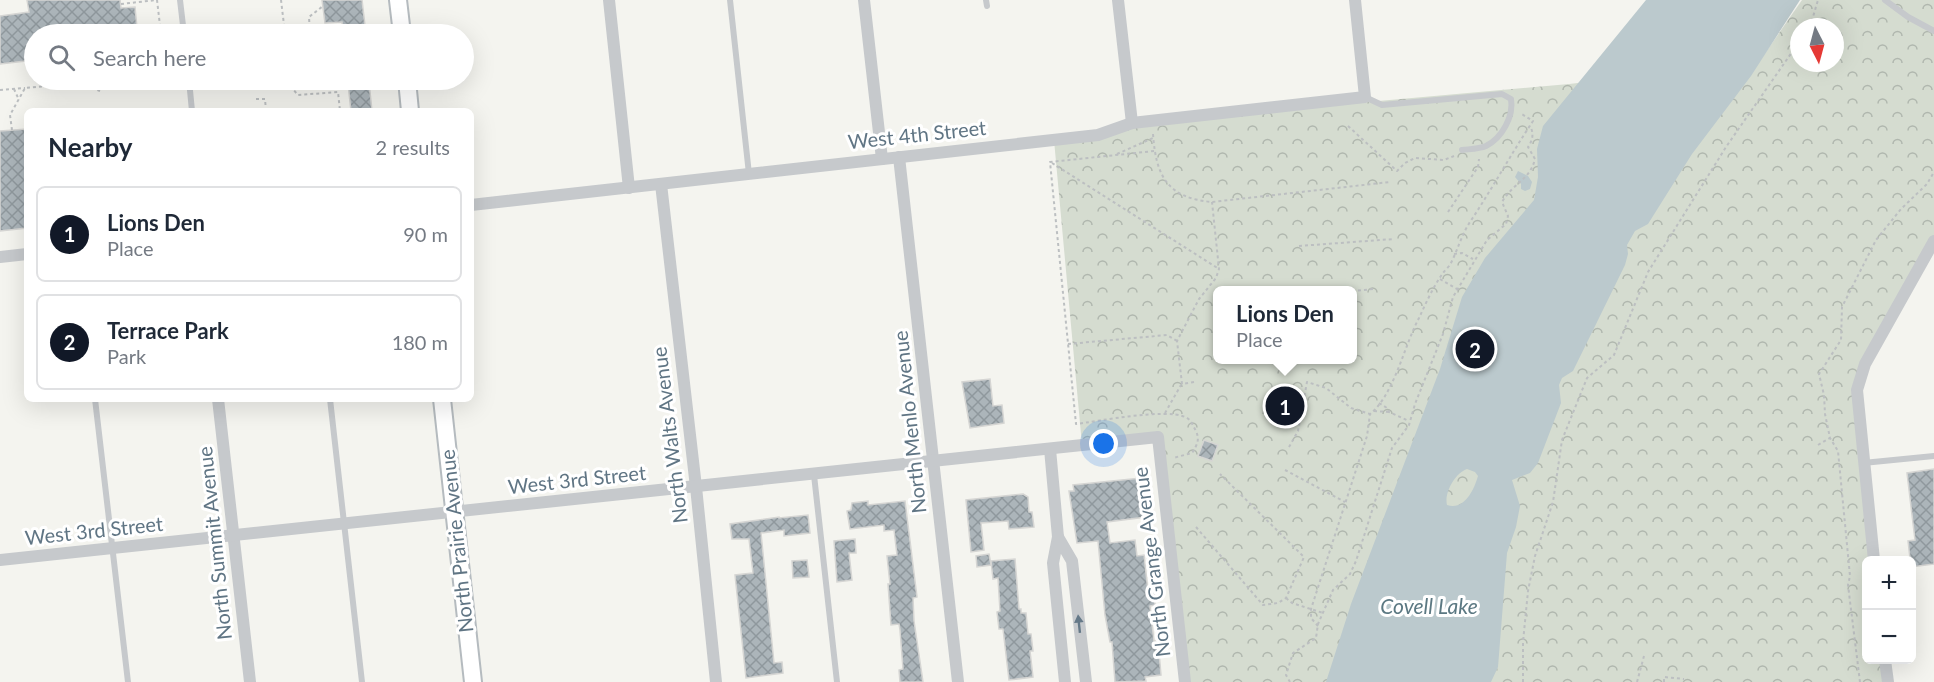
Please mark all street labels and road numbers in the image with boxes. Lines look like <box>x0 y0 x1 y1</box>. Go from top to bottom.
street label: West 4th Street <box>847 115 987 153</box>
street label: North Menlo Avenue <box>887 329 931 515</box>
street label: North Walts Avenue <box>646 346 692 525</box>
street label: North Summit Avenue <box>192 445 236 641</box>
street label: North Prairie Avenue <box>434 448 478 634</box>
street label: West 3rd Street <box>507 460 647 498</box>
street label: North Grange Avenue <box>1127 466 1175 658</box>
street label: West 3rd Street <box>24 511 164 549</box>

